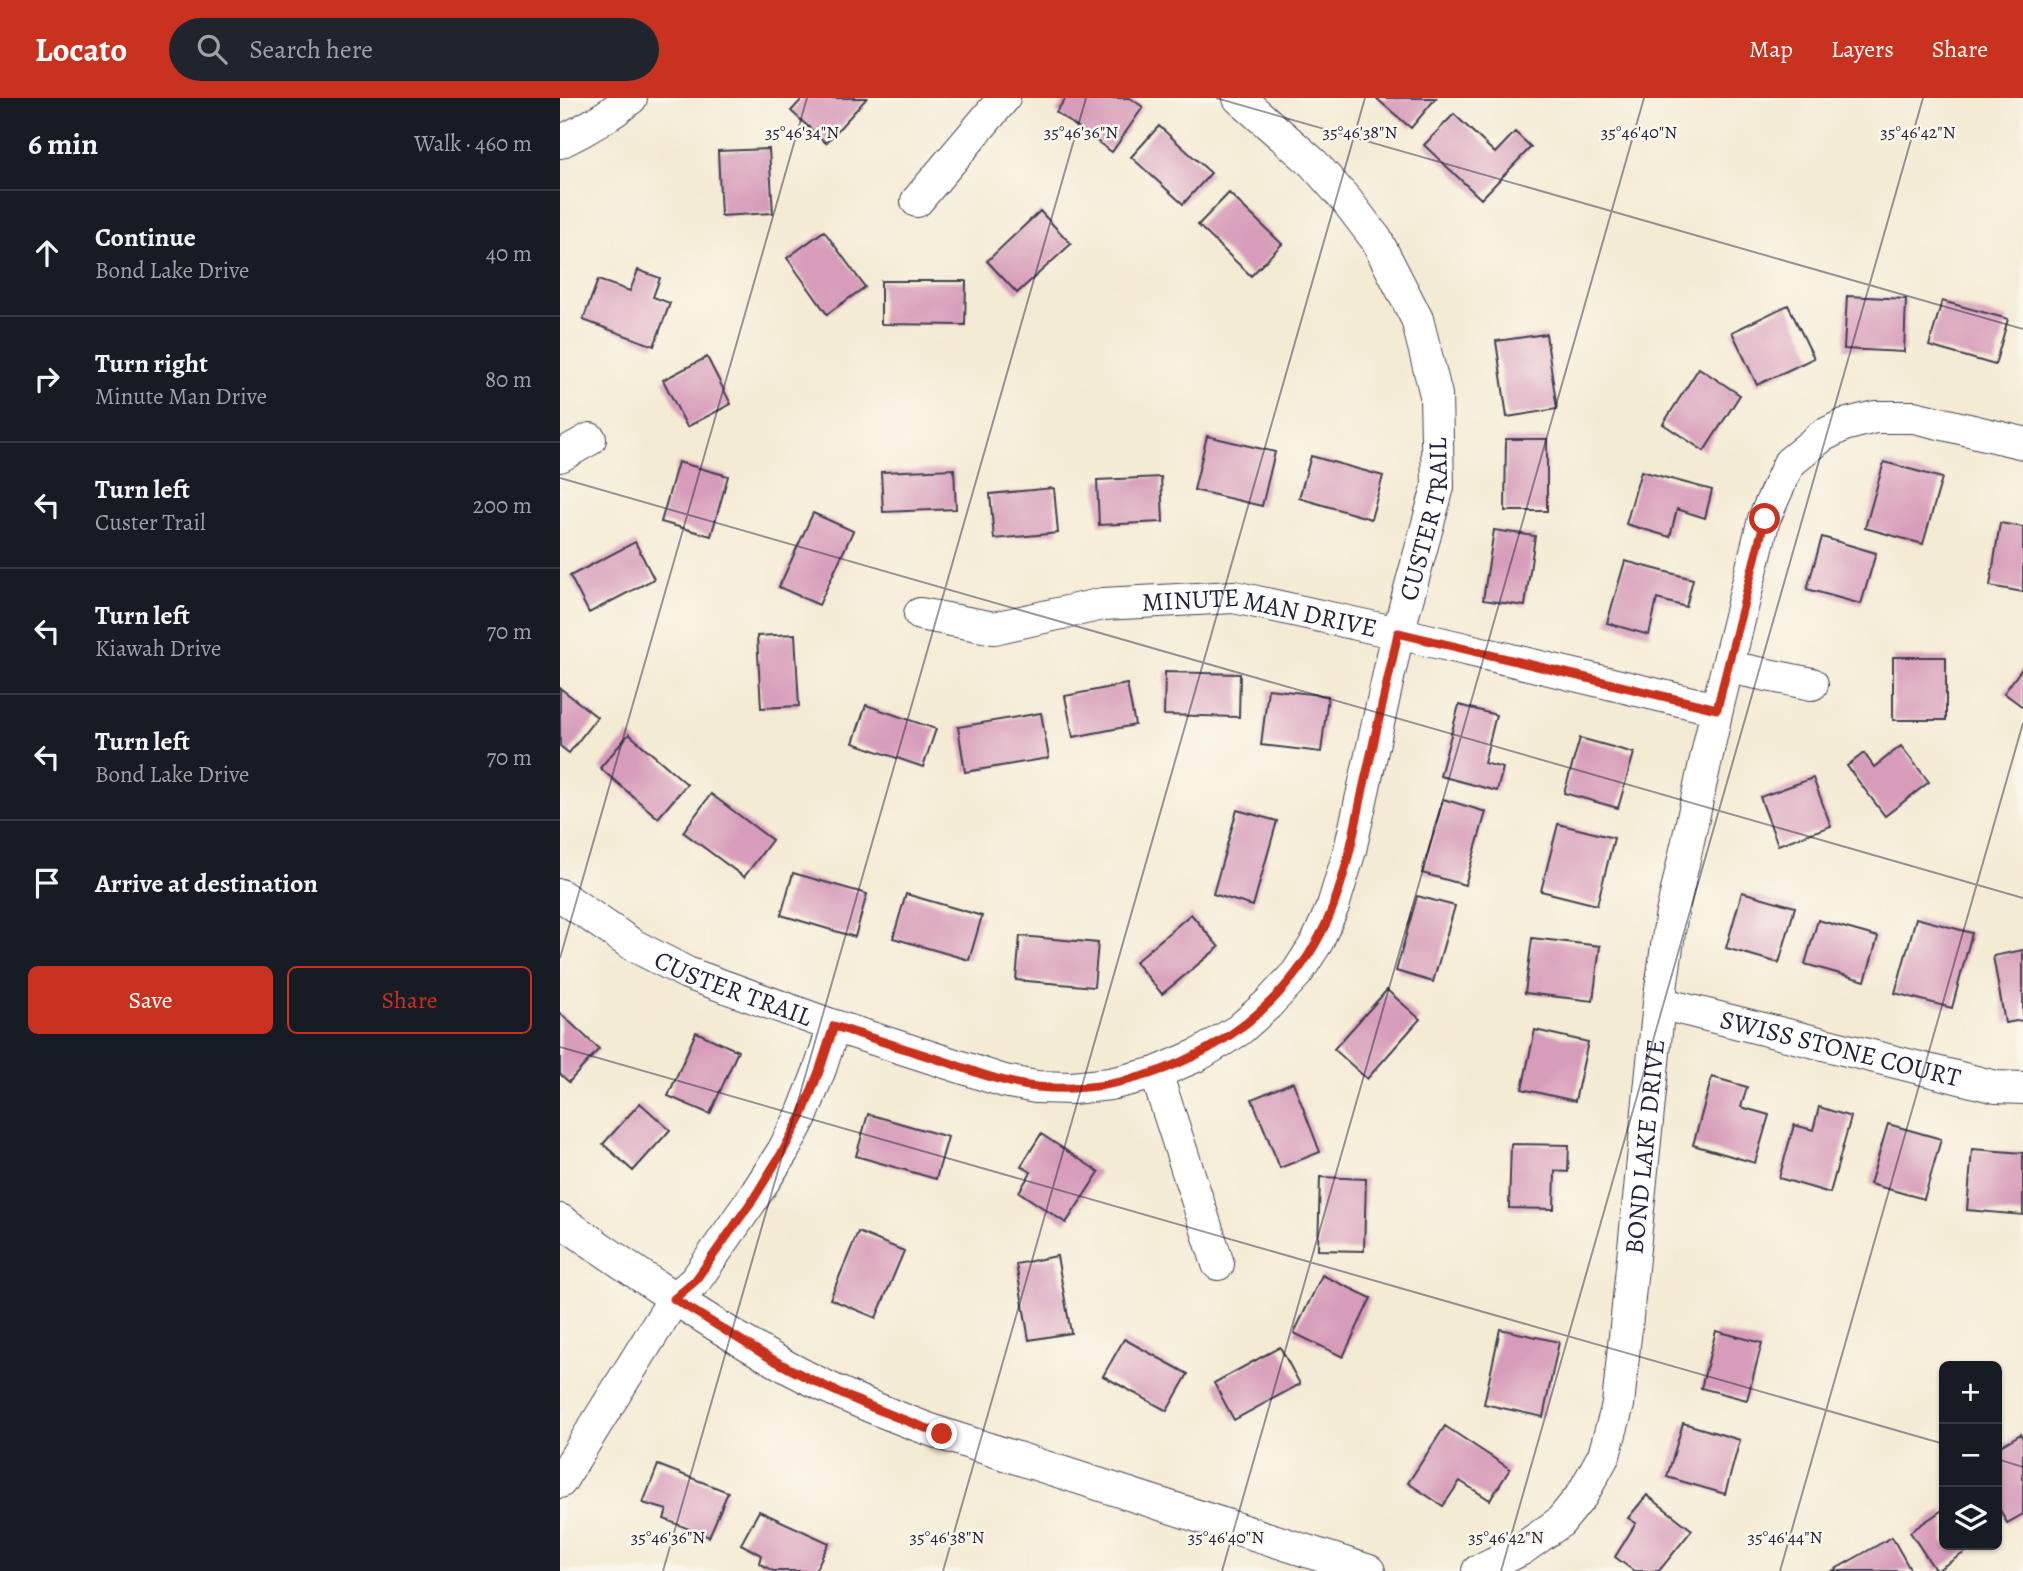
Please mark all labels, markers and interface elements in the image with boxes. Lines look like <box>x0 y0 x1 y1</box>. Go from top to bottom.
search box <box>169 18 659 81</box>
text: Locato <box>35 27 127 72</box>
icon: search <box>193 30 231 68</box>
text: Search here <box>249 32 373 67</box>
text: Map <box>1749 33 1793 65</box>
text: Layers <box>1831 33 1894 65</box>
text: Share <box>1932 33 1988 65</box>
text: 35°46'34"N <box>765 120 839 144</box>
text: 35°46'36"N <box>1044 120 1118 144</box>
text: 35°46'38"N <box>1323 120 1397 144</box>
text: 35°46'40"N <box>1601 120 1677 144</box>
text: 35°46'42"N <box>1880 120 1956 144</box>
text: 6 min <box>28 124 98 164</box>
text: Walk · 460 m <box>414 128 532 159</box>
text: Continue <box>95 220 196 255</box>
icon: ahead <box>28 234 66 272</box>
text: 40 m <box>486 238 532 269</box>
text: Bond Lake Drive <box>95 255 249 286</box>
text: Turn right <box>95 346 208 381</box>
icon: right <box>28 360 66 398</box>
text: 80 m <box>485 364 532 395</box>
text: Minute Man Drive <box>95 381 267 412</box>
street label: CUSTER TRAIL <box>1391 437 1456 605</box>
text: Turn left <box>95 472 190 507</box>
icon: left <box>28 486 66 524</box>
text: 200 m <box>473 490 532 521</box>
route start <box>1749 503 1780 534</box>
text: Custer Trail <box>95 507 206 538</box>
street label: MINUTE MAN DRIVE <box>1141 580 1380 646</box>
text: Turn left <box>95 598 190 633</box>
icon: left <box>28 612 66 650</box>
text: 70 m <box>486 616 532 647</box>
text: Kiawah Drive <box>95 633 221 664</box>
text: Turn left <box>95 724 190 759</box>
icon: left <box>28 738 66 776</box>
text: 70 m <box>486 742 532 773</box>
text: Bond Lake Drive <box>95 759 249 790</box>
icon: arrive <box>28 864 66 902</box>
text: Arrive at destination <box>95 866 318 901</box>
street label: CUSTER TRAIL <box>648 942 818 1035</box>
button: Save <box>28 966 273 1034</box>
button: Share <box>287 966 532 1034</box>
street label: SWISS STONE COURT <box>1716 1002 1964 1096</box>
street label: BOND LAKE DRIVE <box>1616 1037 1673 1256</box>
map controls <box>1939 1361 2002 1550</box>
button: + <box>1939 1361 2002 1424</box>
route end <box>926 1418 957 1449</box>
button: − <box>1939 1424 2002 1487</box>
button: layers <box>1939 1487 2002 1550</box>
text: 35°46'36"N <box>631 1525 705 1549</box>
text: 35°46'38"N <box>910 1525 984 1549</box>
text: 35°46'40"N <box>1188 1525 1264 1549</box>
text: 35°46'42"N <box>1468 1525 1544 1549</box>
text: 35°46'44"N <box>1748 1525 1823 1549</box>

